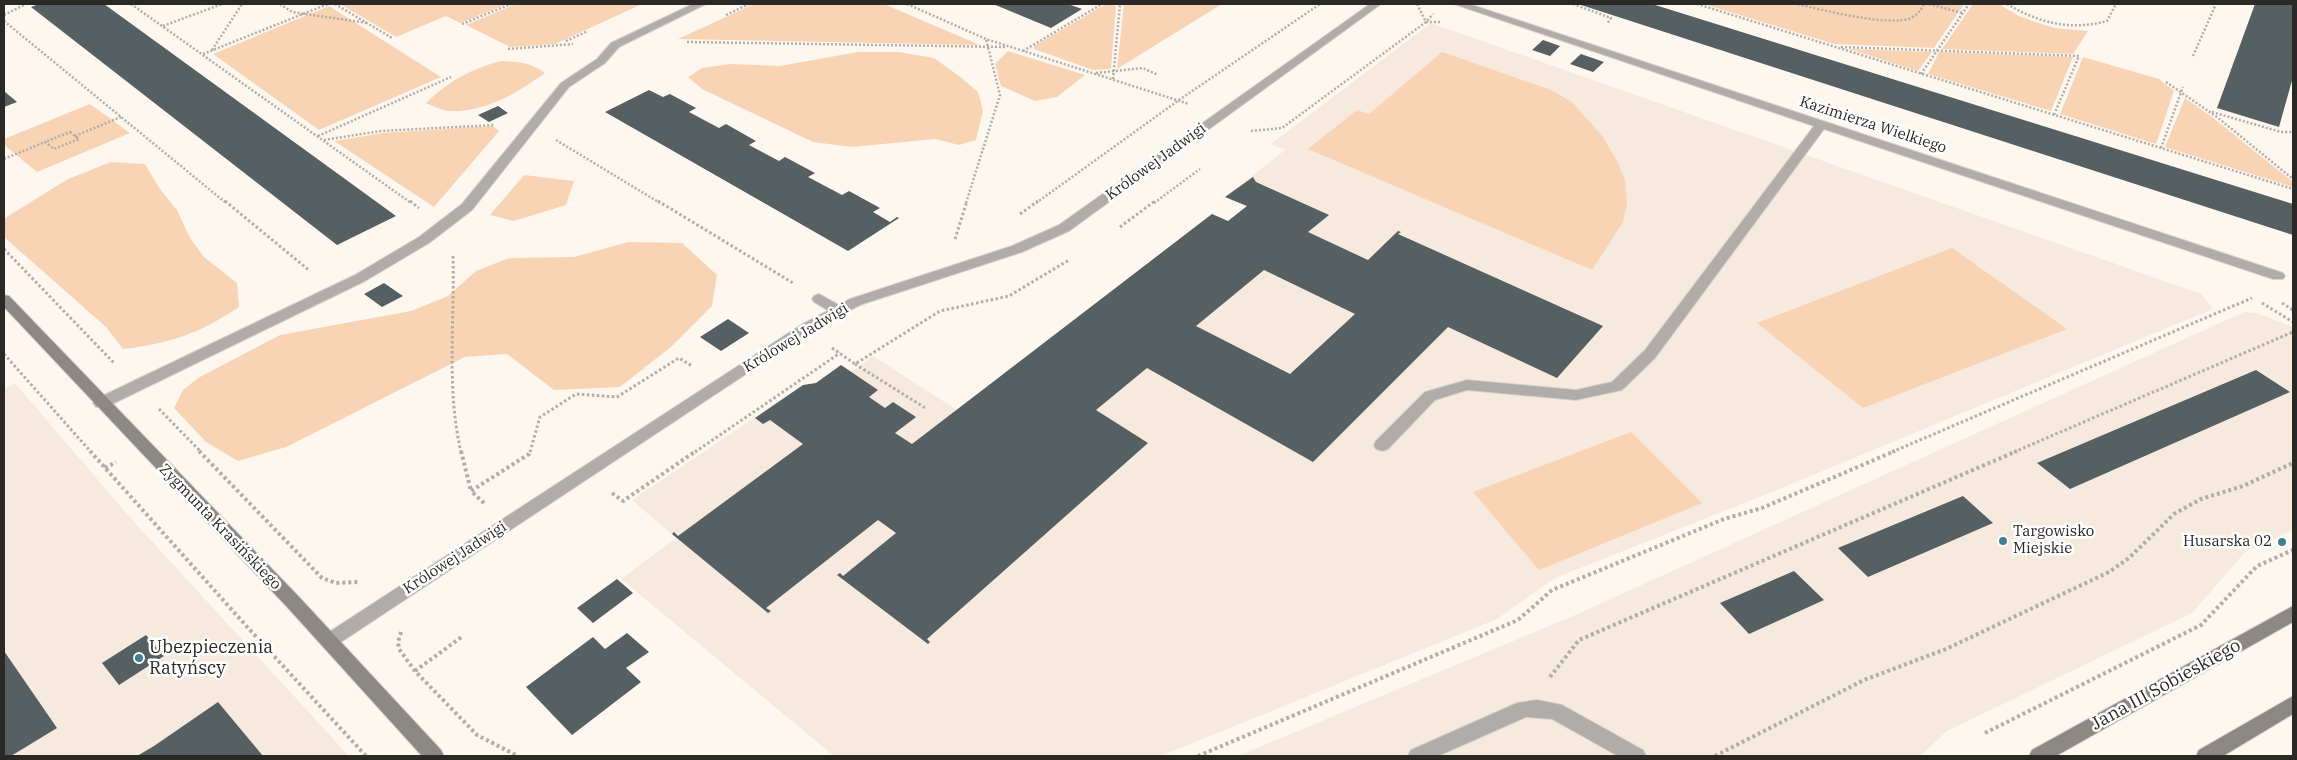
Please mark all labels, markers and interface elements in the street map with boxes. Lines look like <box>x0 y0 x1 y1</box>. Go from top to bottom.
street label: Kazimierza Wielkiego <box>1797 93 1949 157</box>
street label: Królowej Jadwigi <box>1102 120 1210 204</box>
street label: Królowej Jadwigi <box>740 300 852 376</box>
street label: Zygmunta Krasińskiego <box>155 460 285 594</box>
street label: Królowej Jadwigi <box>400 518 510 598</box>
place label: Targowisko Miejskie <box>2013 523 2094 558</box>
place label: Husarska 02 <box>2183 533 2272 551</box>
marker: Targowisko Miejskie <box>1997 535 2009 547</box>
marker: Husarska 02 <box>2276 536 2288 548</box>
street label: Jana III Sobieskiego <box>2087 635 2245 735</box>
place label: Ubezpieczenia Ratyńscy <box>149 637 273 680</box>
marker: Ubezpieczenia Ratyńscy <box>133 652 145 664</box>

